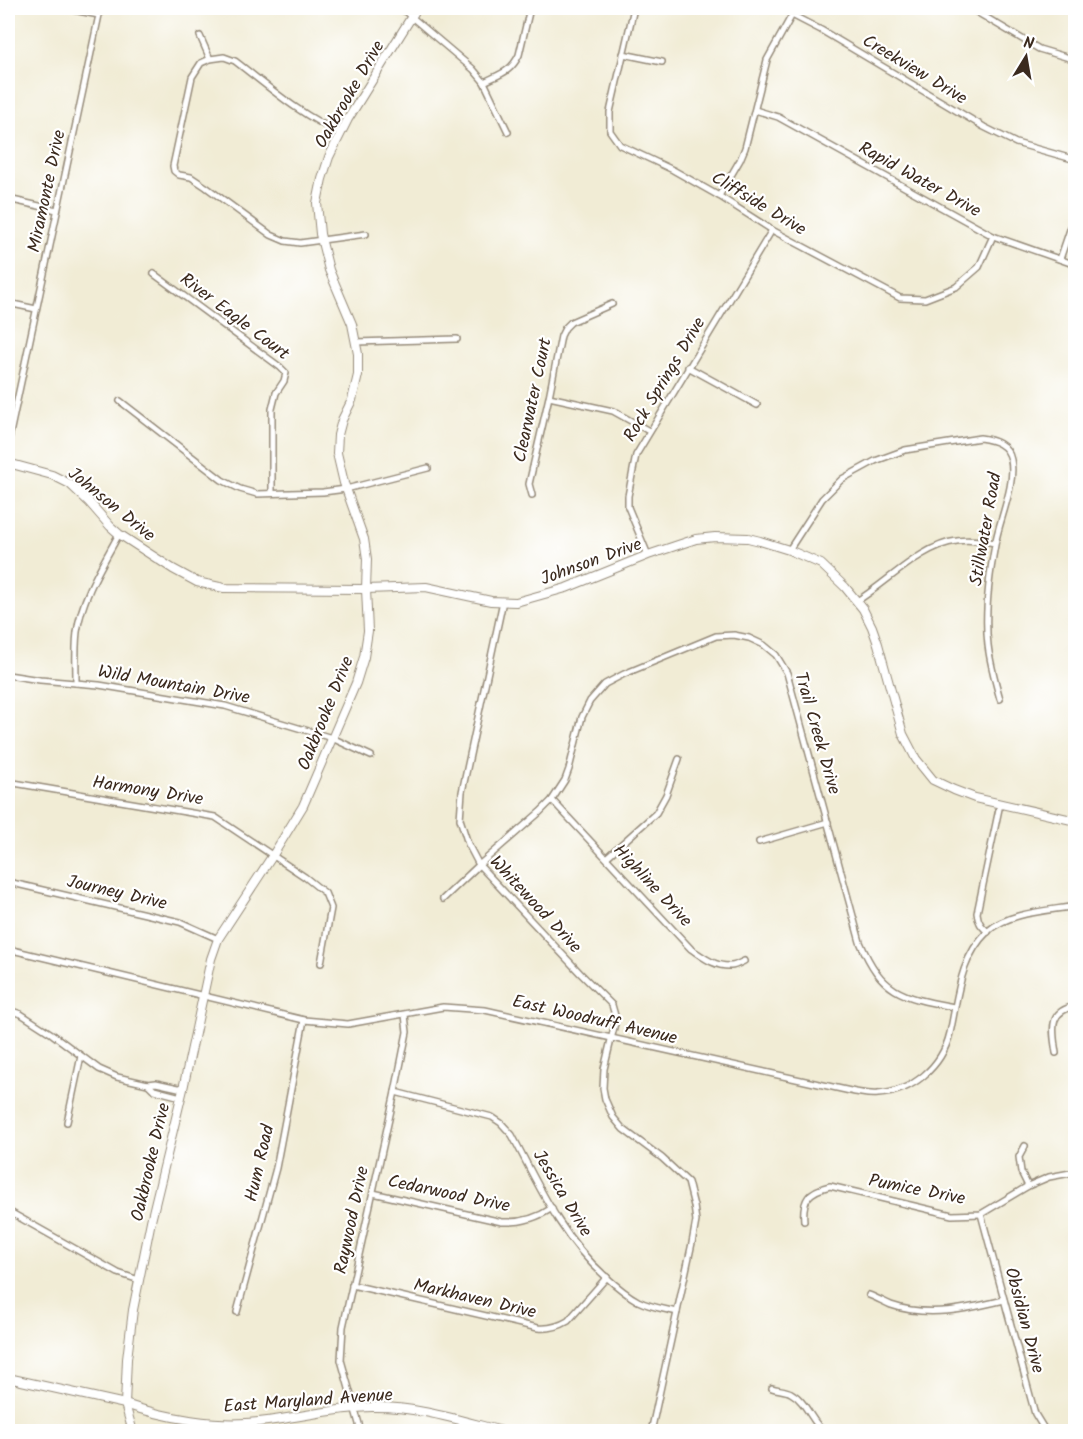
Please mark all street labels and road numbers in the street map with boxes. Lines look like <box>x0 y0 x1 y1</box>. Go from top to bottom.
street label: Creekview Drive <box>856 27 972 113</box>
street label: Oakbrooke Drive <box>308 35 393 154</box>
street label: Miramonte Drive <box>20 127 75 255</box>
street label: Rapid Water Drive <box>853 135 986 226</box>
street label: Cliffside Drive <box>705 164 811 244</box>
street label: River Eagle Court <box>173 266 296 369</box>
street label: Rock Springs Drive <box>616 312 714 448</box>
street label: Clearwater Court <box>506 334 561 465</box>
street label: Johnson Drive <box>61 461 161 550</box>
street label: Stillwater Road <box>962 469 1011 588</box>
street label: Johnson Drive <box>537 531 646 594</box>
street label: Oakbrooke Drive <box>290 652 362 775</box>
street label: Wild Mountain Drive <box>96 658 252 713</box>
street label: Trail Creek Drive <box>785 669 848 798</box>
street label: Harmony Drive <box>90 768 205 815</box>
street label: Highline Drive <box>605 837 699 935</box>
street label: Whitewood Drive <box>482 849 588 961</box>
street label: Journey Drive <box>64 868 170 919</box>
street label: East Woodruff Avenue <box>509 987 680 1054</box>
street label: Oakbrooke Drive <box>124 1100 179 1225</box>
street label: Hum Road <box>238 1121 284 1205</box>
street label: Jessica Drive <box>524 1145 599 1243</box>
street label: Raywood Drive <box>327 1164 378 1277</box>
street label: Cedarwood Drive <box>385 1167 513 1222</box>
street label: Pumice Drive <box>866 1167 968 1214</box>
street label: Obsidian Drive <box>996 1264 1052 1377</box>
street label: Markhaven Drive <box>410 1271 539 1328</box>
street label: East Maryland Avenue <box>223 1381 394 1422</box>

